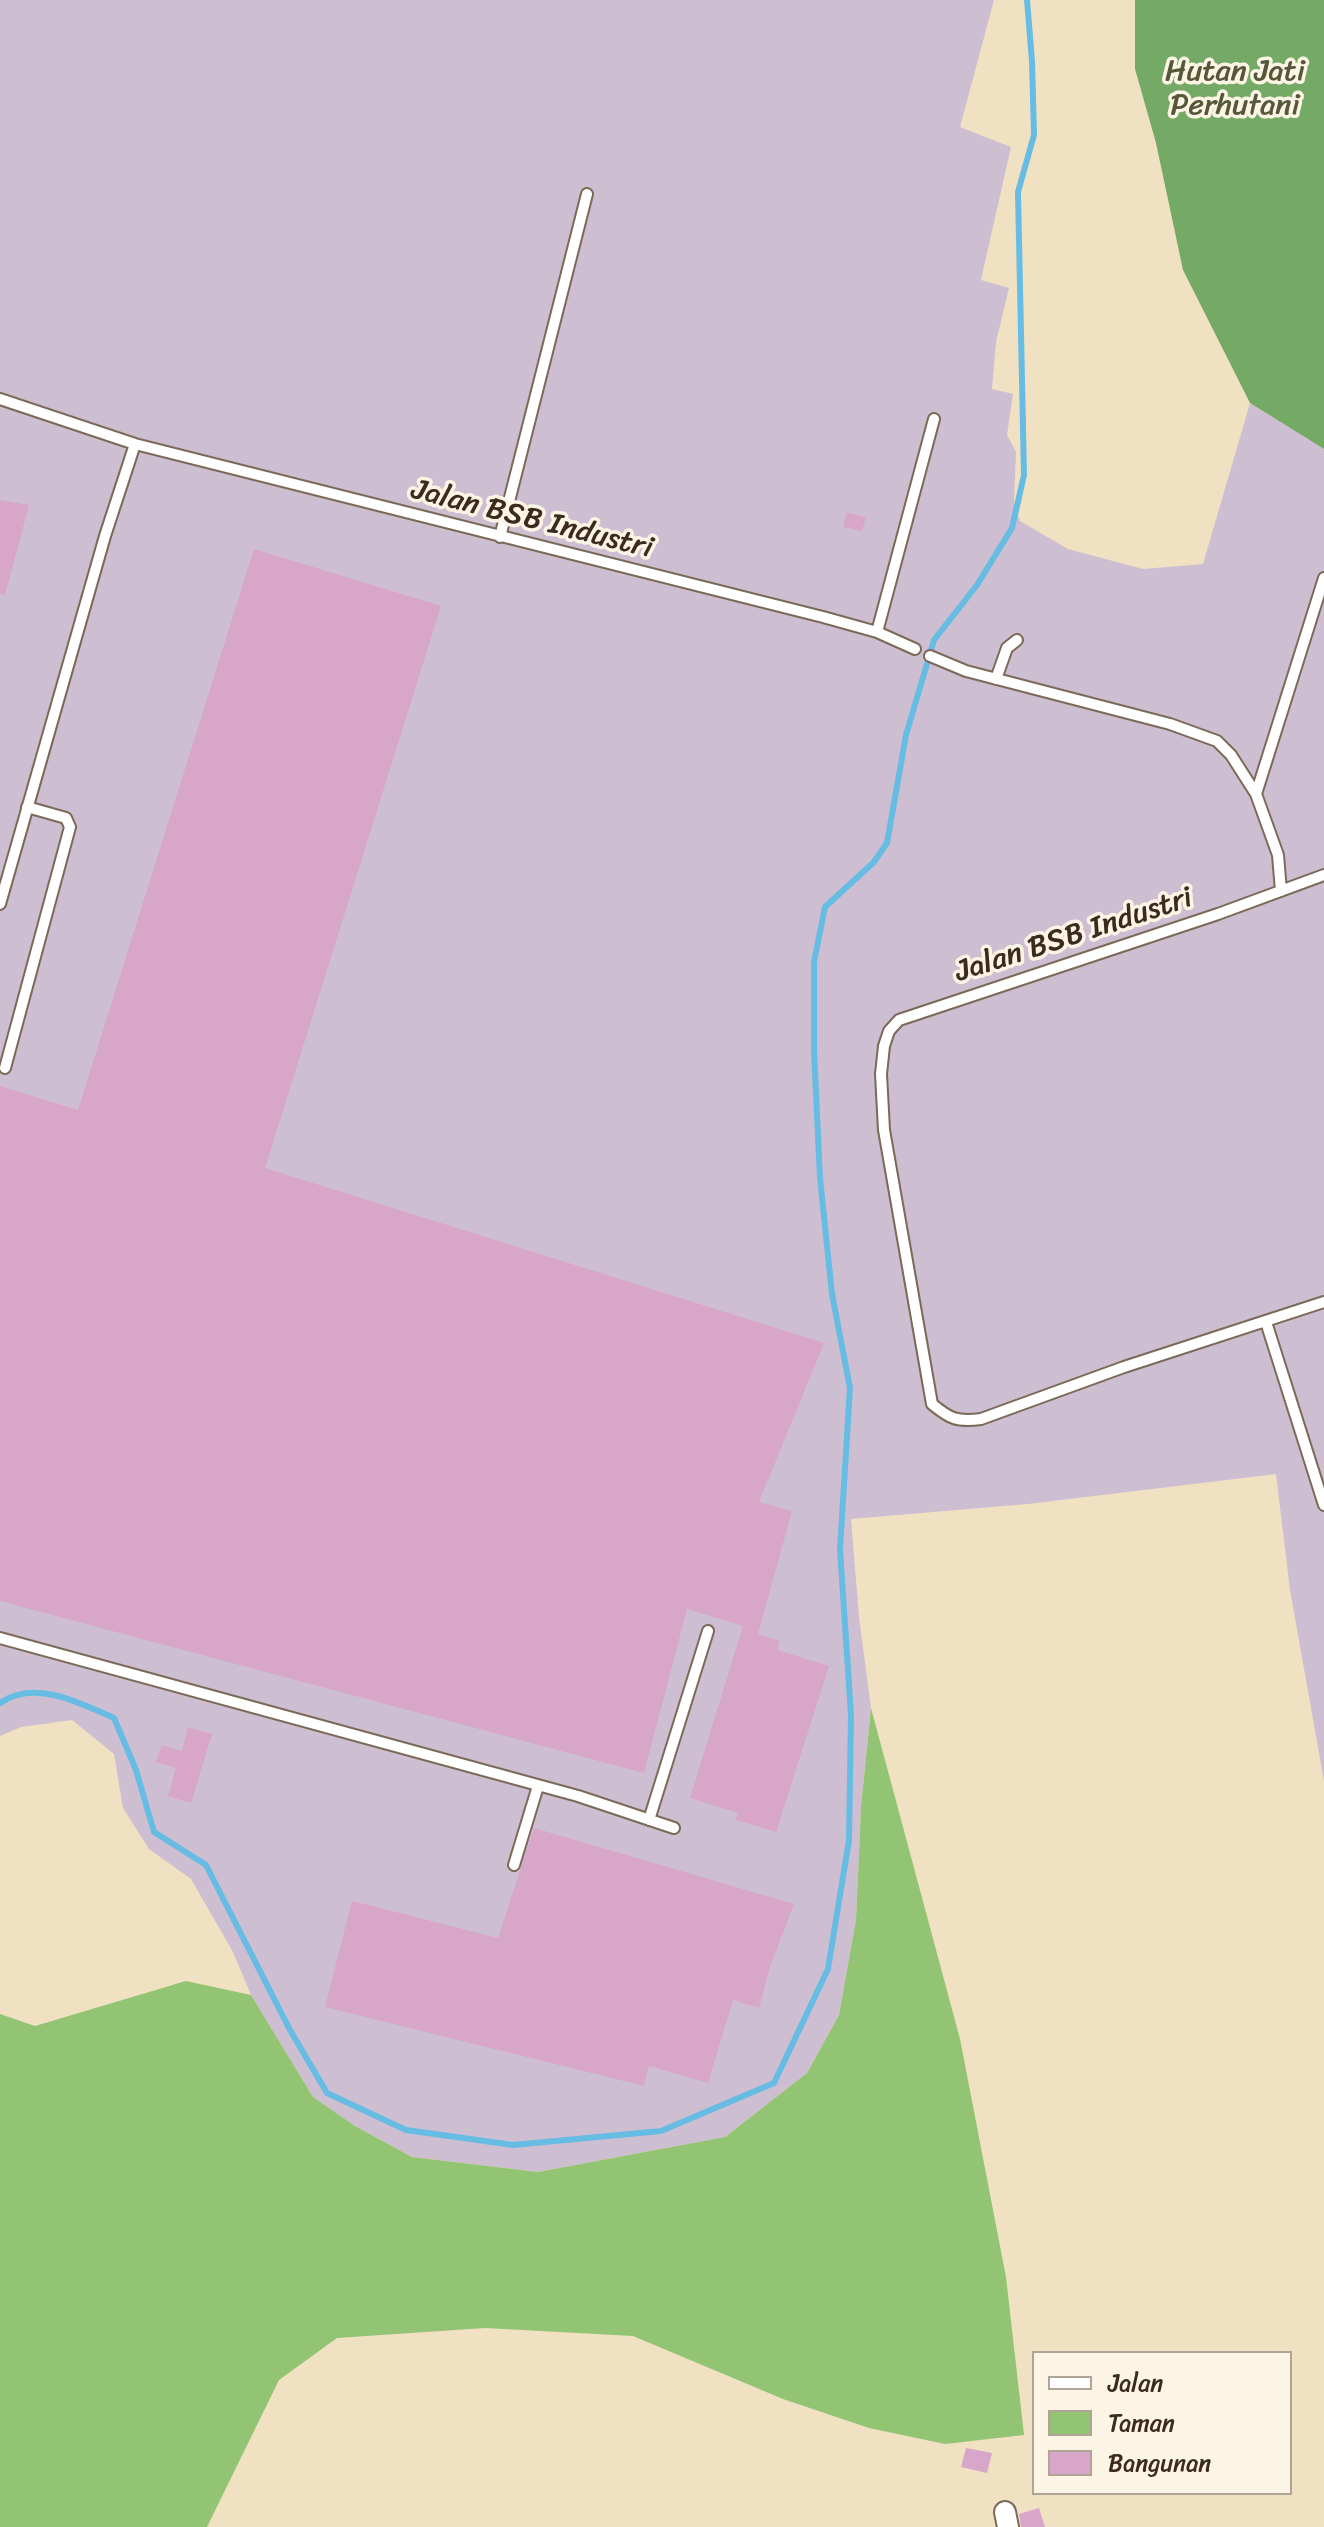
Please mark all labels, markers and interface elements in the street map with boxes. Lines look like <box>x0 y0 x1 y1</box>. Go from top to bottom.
park label: Hutan Jati Perhutani <box>1165 54 1305 124</box>
street label: Jalan BSB Industri <box>408 473 656 567</box>
street label: Jalan BSB Industri <box>951 881 1197 991</box>
legend <box>1032 2351 1292 2495</box>
text: Jalan <box>1108 2362 1163 2404</box>
text: Taman <box>1108 2402 1175 2444</box>
text: Bangunan <box>1108 2442 1211 2484</box>

